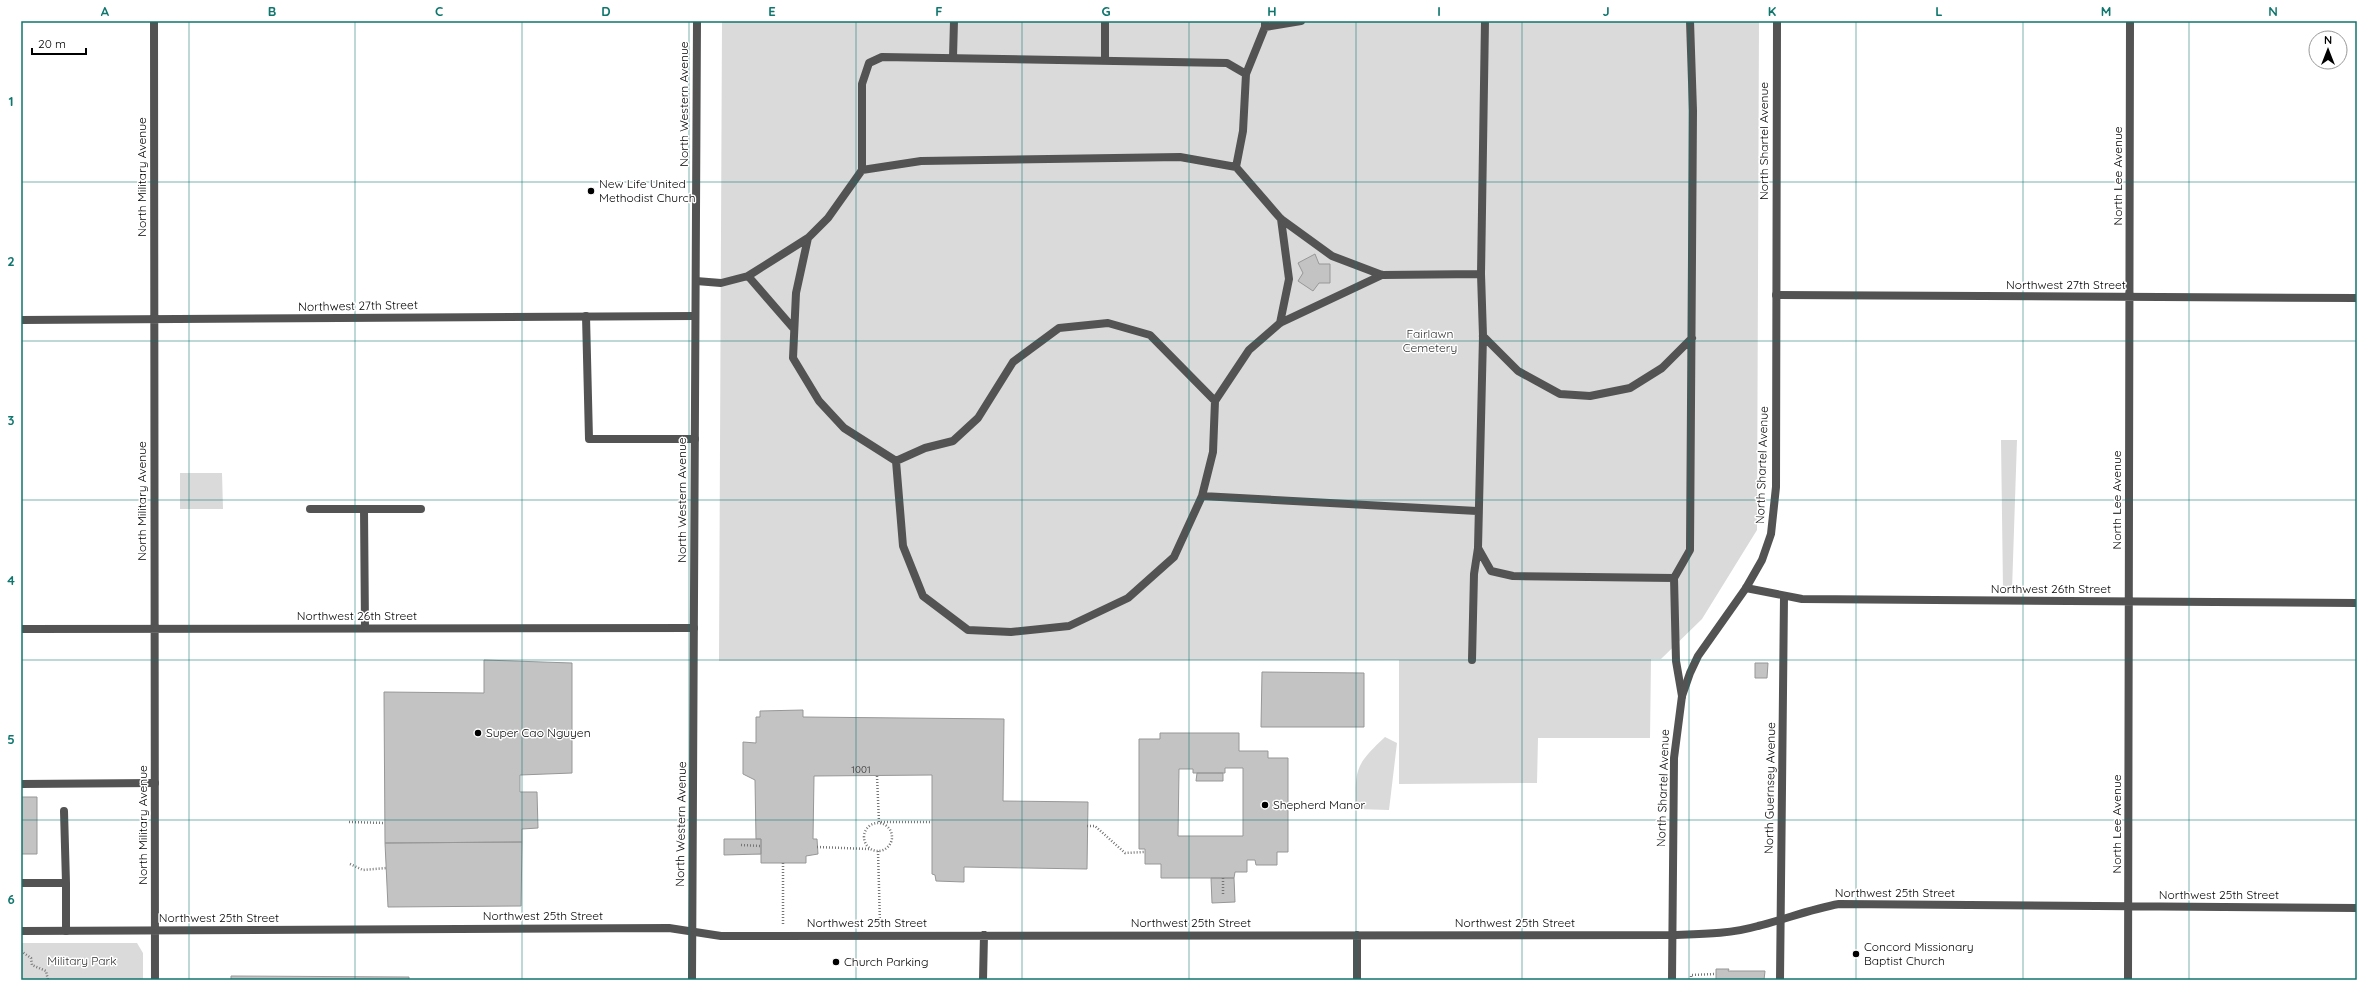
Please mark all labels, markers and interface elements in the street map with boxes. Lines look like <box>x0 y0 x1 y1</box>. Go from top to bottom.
text: A <box>101 3 110 19</box>
text: B <box>268 3 276 19</box>
text: C <box>435 3 443 19</box>
text: D <box>601 3 611 19</box>
text: E <box>768 3 776 19</box>
text: F <box>935 3 943 19</box>
text: G <box>1101 3 1111 19</box>
text: H <box>1267 3 1277 19</box>
text: I <box>1437 3 1441 19</box>
text: J <box>1602 3 1610 19</box>
text: K <box>1768 3 1777 19</box>
text: L <box>1935 3 1943 19</box>
text: M <box>2101 3 2111 19</box>
text: N <box>2268 3 2278 19</box>
scale bar <box>32 30 86 56</box>
north arrow <box>2308 30 2348 70</box>
text: N <box>2324 33 2332 47</box>
text: 20 m <box>38 36 66 51</box>
street label: North Western Avenue <box>676 41 691 167</box>
street label: North Shartel Avenue <box>1756 82 1771 200</box>
text: 1 <box>8 93 14 109</box>
street label: North Military Avenue <box>134 117 149 237</box>
street label: North Lee Avenue <box>2110 126 2125 226</box>
place label: New Life United Methodist Church <box>599 176 696 205</box>
marker: New Life United Methodist Church <box>586 186 596 196</box>
text: 2 <box>7 253 15 269</box>
street label: Northwest 27th Street <box>2006 277 2126 292</box>
street label: Northwest 27th Street <box>298 297 418 314</box>
park label: Fairlawn Cemetery <box>1403 326 1457 355</box>
street label: North Shartel Avenue <box>1752 406 1771 524</box>
text: 3 <box>8 412 15 428</box>
street label: North Western Avenue <box>674 437 689 563</box>
street label: North Military Avenue <box>134 441 149 561</box>
street label: North Lee Avenue <box>2109 450 2124 550</box>
text: 4 <box>7 572 15 588</box>
street label: Northwest 26th Street <box>1991 581 2111 596</box>
street label: Northwest 26th Street <box>297 608 417 623</box>
street label: North Guernsey Avenue <box>1761 722 1778 854</box>
place label: Super Cao Nguyen <box>486 725 591 740</box>
marker: Super Cao Nguyen <box>473 728 483 738</box>
street label: North Shartel Avenue <box>1653 729 1672 847</box>
text: 5 <box>7 731 15 747</box>
street label: North Western Avenue <box>672 761 689 887</box>
house number: 1001 <box>851 763 871 776</box>
street label: North Military Avenue <box>135 765 150 885</box>
street label: North Lee Avenue <box>2109 774 2124 874</box>
place label: Shepherd Manor <box>1273 797 1365 812</box>
marker: Shepherd Manor <box>1260 800 1270 810</box>
street label: Northwest 25th Street <box>1835 885 1955 900</box>
street label: Northwest 25th Street <box>2159 887 2279 902</box>
text: 6 <box>7 891 15 907</box>
street label: Northwest 25th Street <box>483 908 603 923</box>
street label: Northwest 25th Street <box>159 910 279 925</box>
street label: Northwest 25th Street <box>807 915 927 930</box>
street label: Northwest 25th Street <box>1131 915 1251 930</box>
street label: Northwest 25th Street <box>1455 915 1575 930</box>
place label: Concord Missionary Baptist Church <box>1864 939 1974 968</box>
marker: Concord Missionary Baptist Church <box>1851 949 1861 959</box>
park label: Military Park <box>47 953 117 968</box>
place label: Church Parking <box>844 954 929 969</box>
marker: Church Parking <box>831 957 841 967</box>

